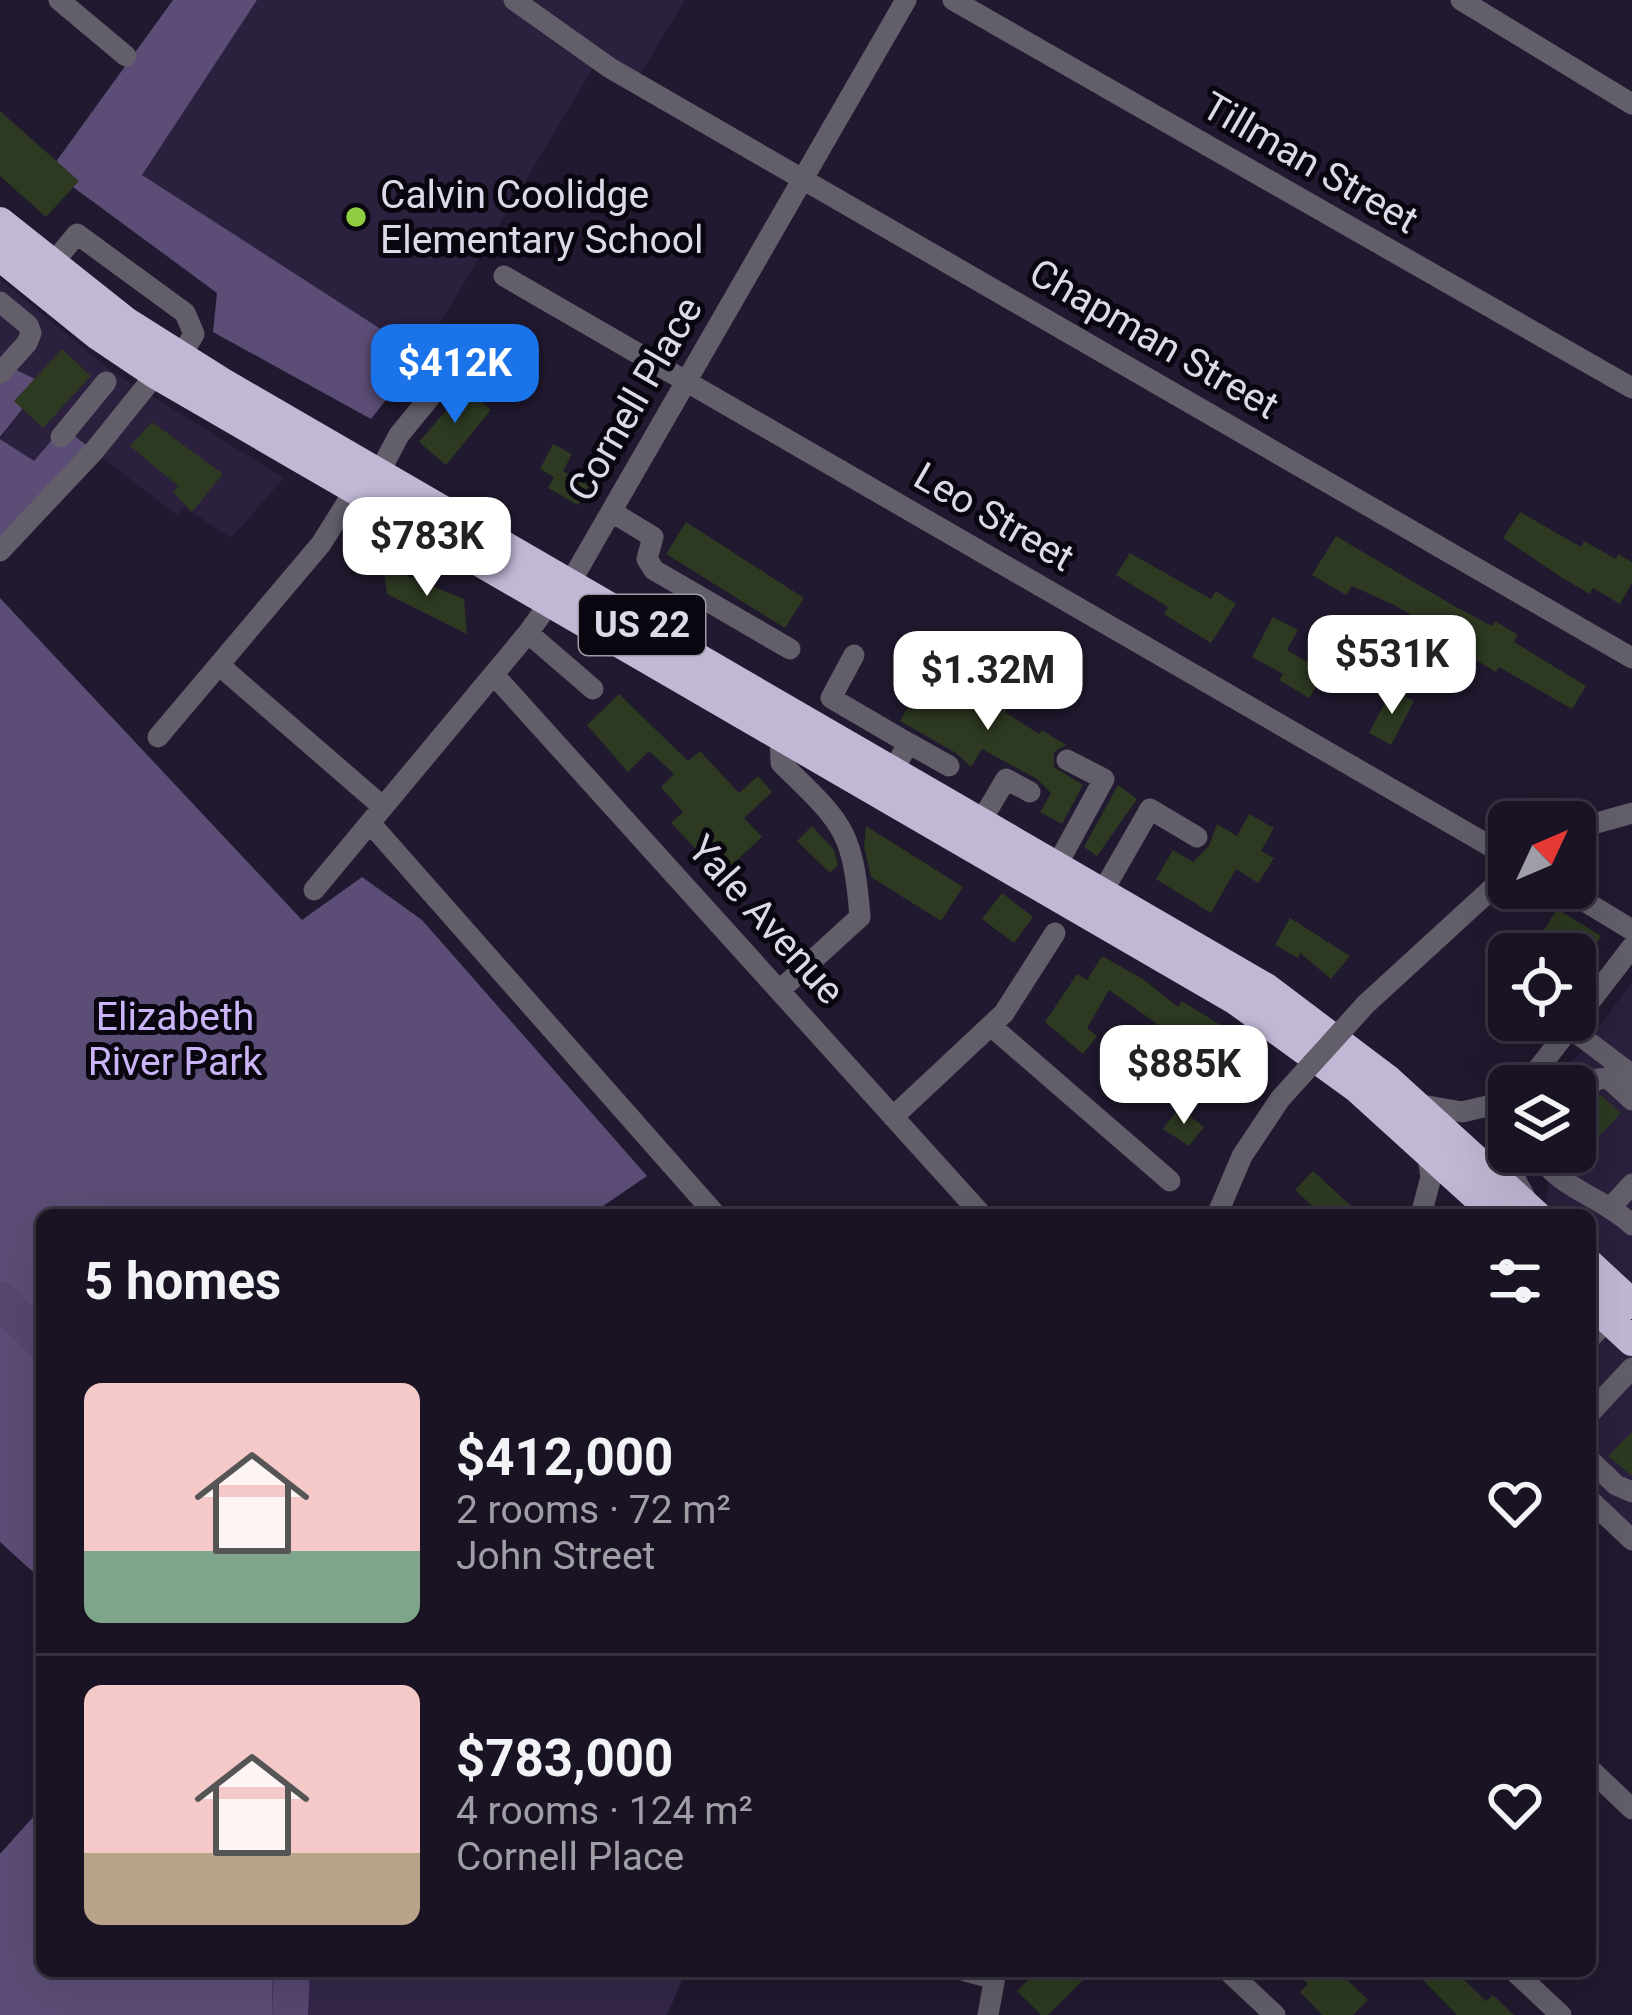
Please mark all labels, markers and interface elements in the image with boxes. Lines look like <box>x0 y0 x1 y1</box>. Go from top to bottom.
street label: Tillman Street <box>1194 83 1426 243</box>
place label: Calvin Coolidge Elementary School <box>380 172 703 263</box>
marker: Calvin Coolidge Elementary School <box>343 204 369 230</box>
street label: Chapman Street <box>1021 249 1287 429</box>
street label: Cornell Place <box>558 289 712 509</box>
pin: $412K <box>371 324 539 426</box>
text: $412K <box>398 340 512 386</box>
street label: Leo Street <box>906 453 1082 581</box>
pin: $783K <box>343 497 511 599</box>
text: $783K <box>370 513 484 559</box>
road number: US 22 <box>579 595 705 655</box>
pin: $531K <box>1308 615 1476 717</box>
pin: $1.32M <box>890 631 1086 733</box>
text: $531K <box>1335 631 1449 677</box>
text: $1.32M <box>921 647 1055 693</box>
north arrow <box>1488 801 1596 909</box>
map controls <box>1488 801 1596 1173</box>
street label: Yale Avenue <box>678 826 854 1014</box>
button: locate <box>1488 933 1596 1041</box>
park label: Elizabeth River Park <box>88 994 262 1085</box>
pin: $885K <box>1100 1025 1268 1127</box>
text: $885K <box>1127 1041 1241 1087</box>
button: layers <box>1488 1065 1596 1173</box>
icon: filters <box>1482 1248 1548 1314</box>
text: 5 homes <box>84 1252 281 1311</box>
text: $412,000 <box>456 1428 673 1487</box>
icon: home <box>180 1431 324 1575</box>
icon: heart <box>1482 1470 1548 1536</box>
text: 2 rooms · 72 m² <box>456 1487 731 1533</box>
text: John Street <box>456 1533 655 1579</box>
text: $783,000 <box>456 1729 673 1788</box>
icon: home <box>180 1733 324 1877</box>
icon: heart <box>1482 1772 1548 1838</box>
text: 4 rooms · 124 m² <box>456 1788 753 1834</box>
text: Cornell Place <box>456 1834 684 1880</box>

